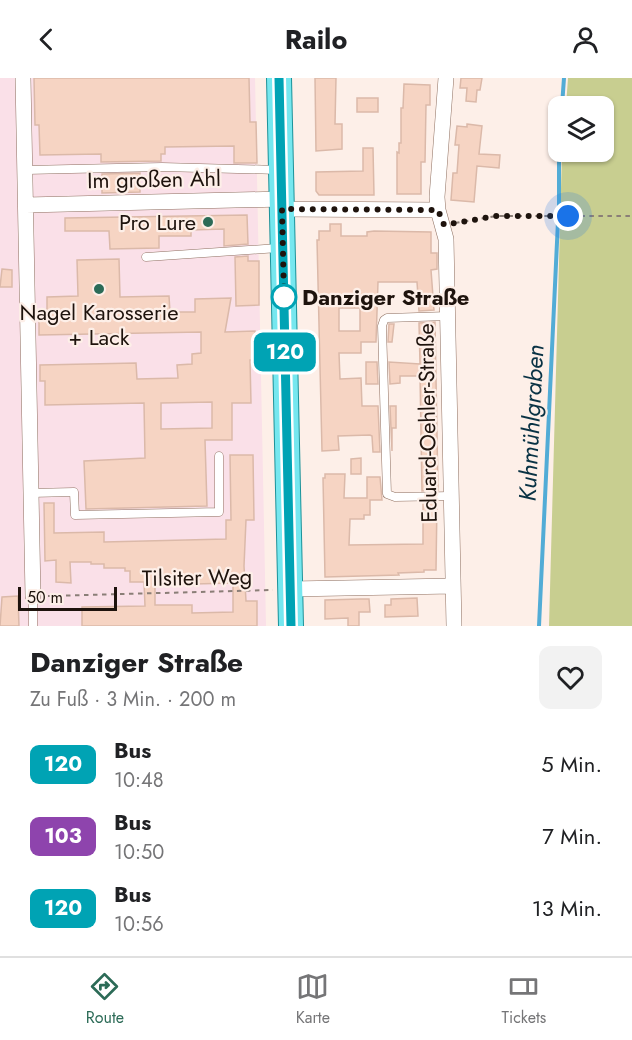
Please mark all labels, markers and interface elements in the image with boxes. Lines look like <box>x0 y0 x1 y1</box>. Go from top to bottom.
text: Railo <box>285 20 347 59</box>
icon: back <box>30 23 63 56</box>
icon: person <box>569 23 602 56</box>
map controls <box>548 96 614 162</box>
button: layers <box>548 96 614 162</box>
street label: Im großen Ahl <box>87 162 221 196</box>
your location <box>553 201 583 231</box>
place label: Pro Lure <box>119 206 196 238</box>
marker: Pro Lure <box>201 215 215 229</box>
place label: Danziger Straße <box>302 281 469 313</box>
marker: Nagel Karosserie + Lack <box>92 282 106 296</box>
marker: Danziger Straße <box>271 284 297 310</box>
place label: Nagel Karosserie + Lack <box>19 296 179 353</box>
street label: Eduard-Oehler-Straße <box>409 323 445 523</box>
line badge: 120 <box>250 332 320 372</box>
text: 120 <box>266 337 304 367</box>
water label: Kuhmühlgraben <box>509 344 553 502</box>
street label: Tilsiter Weg <box>142 560 252 594</box>
scale bar <box>18 584 117 612</box>
text: 50 m <box>27 586 63 609</box>
text: Danziger Straße <box>30 642 243 683</box>
button: heart <box>539 646 602 709</box>
text: Zu Fuß · 3 Min. · 200 m <box>30 685 236 714</box>
text: Bus <box>114 734 151 766</box>
text: 5 Min. <box>541 748 602 780</box>
text: 120 <box>44 749 82 779</box>
text: 10:48 <box>114 766 164 795</box>
text: Bus <box>114 806 151 838</box>
text: 7 Min. <box>542 820 602 852</box>
text: 103 <box>44 821 82 851</box>
text: 10:50 <box>114 838 164 867</box>
text: Bus <box>114 878 151 910</box>
text: 13 Min. <box>532 892 602 924</box>
text: 120 <box>44 893 82 923</box>
text: 10:56 <box>114 910 164 939</box>
tab: Route <box>86 970 124 1029</box>
tab: Karte <box>296 970 330 1029</box>
tab: Tickets <box>502 970 546 1029</box>

